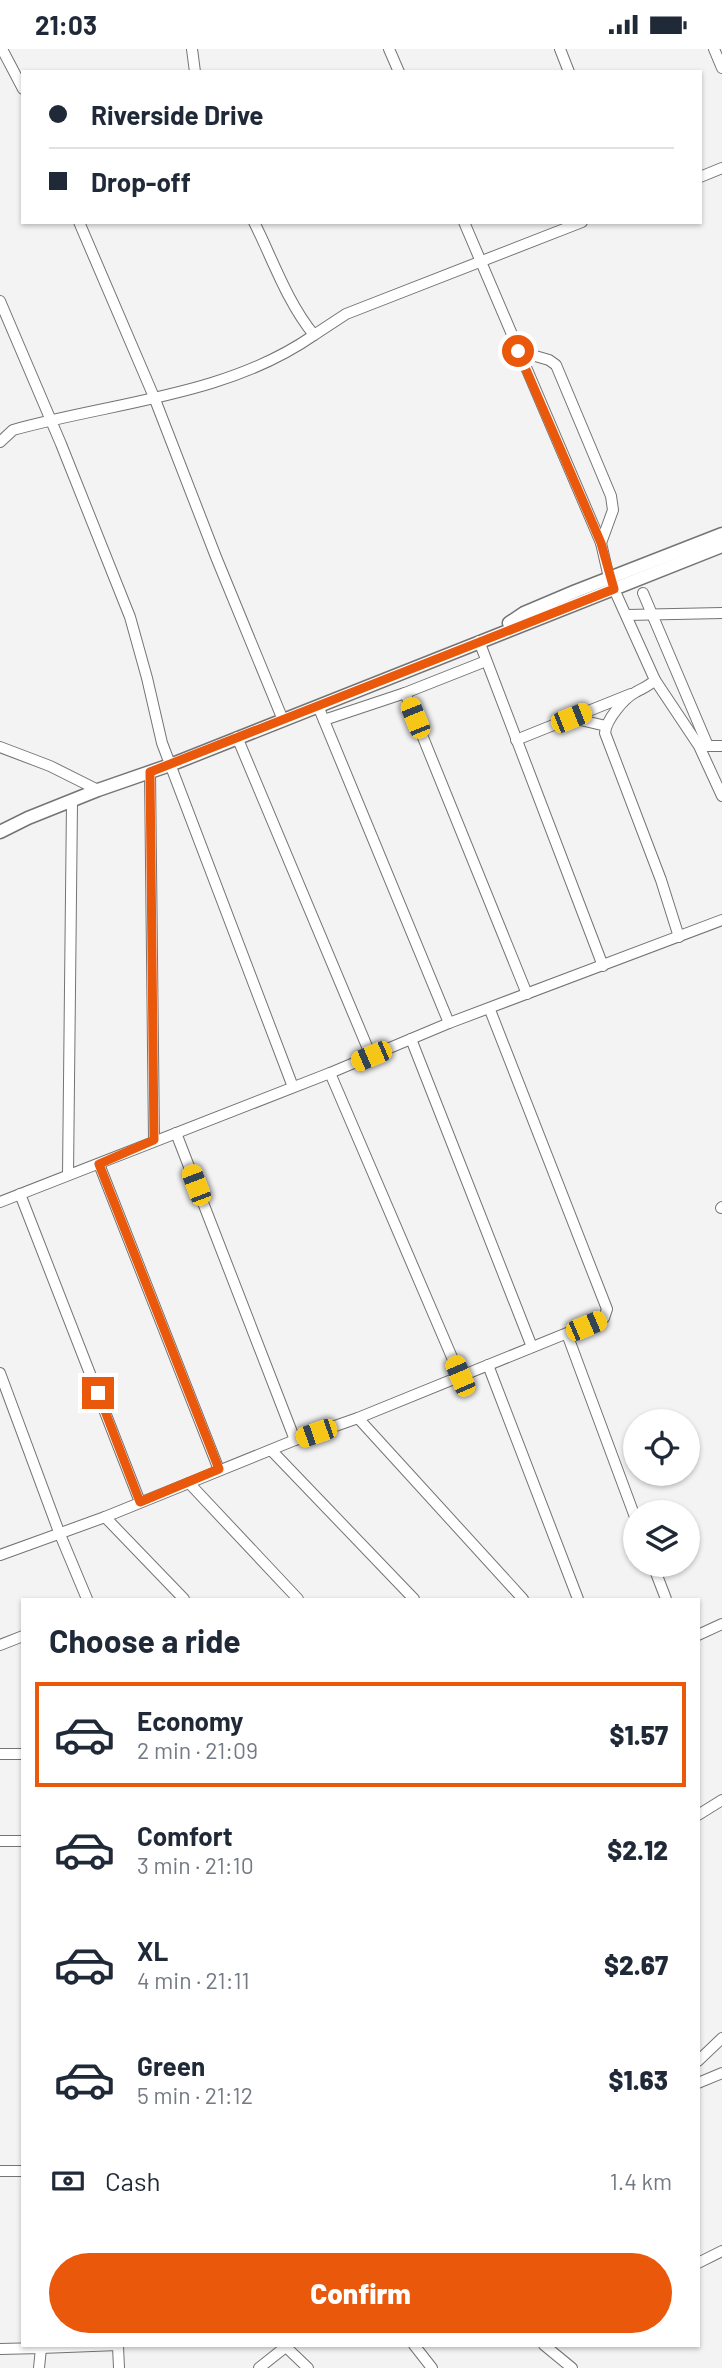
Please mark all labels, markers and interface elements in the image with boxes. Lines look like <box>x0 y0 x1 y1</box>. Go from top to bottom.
text: 21:03 <box>35 9 97 40</box>
text: Riverside Drive <box>91 99 264 130</box>
text: Drop-off <box>91 166 191 197</box>
route start <box>502 335 534 367</box>
car <box>398 695 433 741</box>
car <box>548 700 595 736</box>
car <box>348 1038 395 1074</box>
car <box>179 1162 214 1208</box>
car <box>563 1308 610 1344</box>
car <box>443 1353 478 1399</box>
route end <box>82 1377 114 1409</box>
map controls <box>623 1409 700 1577</box>
button: locate <box>623 1409 700 1486</box>
car <box>293 1416 340 1450</box>
button: layers <box>623 1500 700 1577</box>
text: Choose a ride <box>49 1621 241 1659</box>
icon: car <box>53 1703 116 1766</box>
text: Economy <box>137 1705 243 1736</box>
text: $1.57 <box>610 1719 668 1750</box>
text: 2 min · 21:09 <box>137 1736 258 1764</box>
icon: car <box>53 1818 116 1881</box>
text: Comfort <box>137 1820 233 1851</box>
text: $2.12 <box>607 1834 668 1865</box>
text: 3 min · 21:10 <box>137 1851 254 1879</box>
icon: car <box>53 1933 116 1996</box>
text: XL <box>137 1935 168 1966</box>
text: $2.67 <box>604 1949 668 1980</box>
text: 4 min · 21:11 <box>137 1966 250 1994</box>
icon: car <box>53 2048 116 2111</box>
text: Green <box>137 2050 205 2081</box>
text: $1.63 <box>608 2064 668 2095</box>
text: 5 min · 21:12 <box>137 2081 253 2109</box>
icon: cash <box>49 2162 87 2200</box>
text: Cash <box>105 2165 160 2196</box>
text: 1.4 km <box>610 2167 672 2195</box>
button: Confirm <box>49 2253 672 2333</box>

